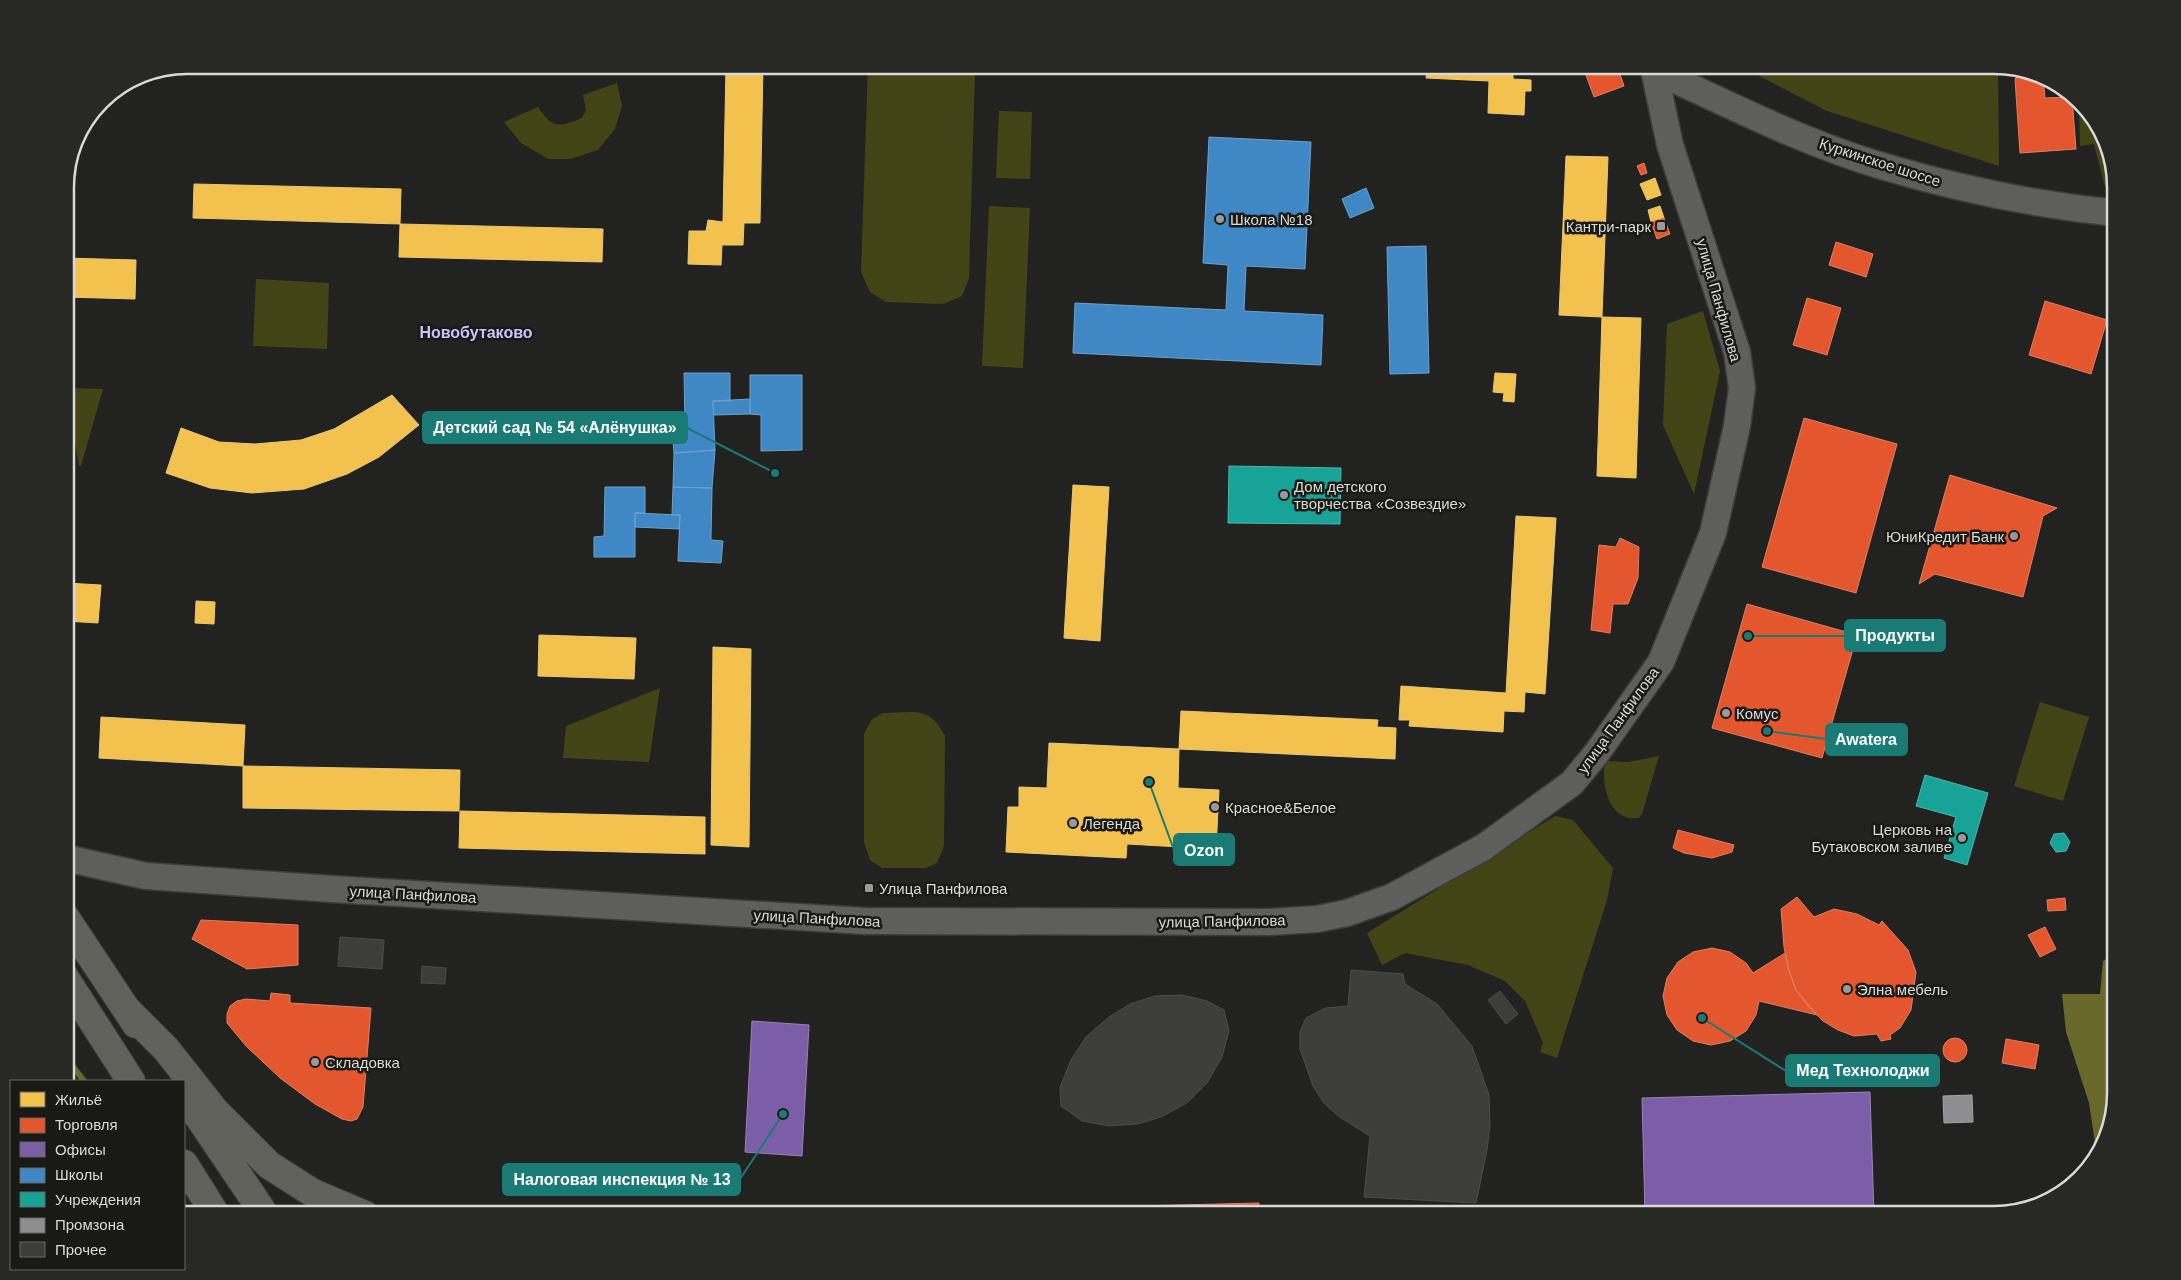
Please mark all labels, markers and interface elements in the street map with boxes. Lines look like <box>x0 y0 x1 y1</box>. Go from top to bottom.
street label: Куркинское шоссе <box>1817 134 1943 190</box>
place label: Школа №18 <box>1230 211 1313 228</box>
marker: Школа №18 <box>1214 213 1226 225</box>
place label: Кантри-парк <box>1566 218 1651 235</box>
marker: Кантри-парк <box>1655 220 1667 232</box>
street label: улица Панфилова <box>1693 237 1745 364</box>
district label: Новобутаково <box>419 324 533 341</box>
callout: Детский сад № 54 «Алёнушка» <box>423 412 687 443</box>
text: Детский сад № 54 «Алёнушка» <box>433 419 677 436</box>
place label: Дом детского творчества «Созвездие» <box>1294 478 1466 512</box>
marker: Дом детского творчества «Созвездие» <box>1278 489 1290 501</box>
place label: ЮниКредит Банк <box>1886 528 2004 545</box>
marker: ЮниКредит Банк <box>2008 530 2020 542</box>
callout: Продукты <box>1845 620 1945 651</box>
text: Продукты <box>1855 627 1935 644</box>
street label: улица Панфилова <box>1574 663 1663 776</box>
place label: Комус <box>1736 705 1779 722</box>
marker: Комус <box>1720 707 1732 719</box>
callout: Awatera <box>1826 724 1907 755</box>
text: Awatera <box>1835 731 1897 748</box>
place label: Красное&Белое <box>1225 799 1336 816</box>
marker: Красное&Белое <box>1209 801 1221 813</box>
place label: Легенда <box>1083 815 1141 832</box>
marker: Легенда <box>1067 817 1079 829</box>
place label: Церковь на Бутаковском заливе <box>1812 821 1953 855</box>
marker: Церковь на Бутаковском заливе <box>1956 832 1968 844</box>
callout: Ozon <box>1174 834 1234 865</box>
text: Ozon <box>1184 842 1224 859</box>
place label: Улица Панфилова <box>879 880 1008 897</box>
street label: улица Панфилова <box>349 882 477 906</box>
marker: Улица Панфилова <box>863 882 875 894</box>
street label: улица Панфилова <box>753 906 881 930</box>
street label: улица Панфилова <box>1158 911 1286 931</box>
place label: Элна мебель <box>1857 981 1948 998</box>
marker: Элна мебель <box>1841 983 1853 995</box>
place label: Складовка <box>325 1054 401 1071</box>
callout: Мед Технолоджи <box>1786 1055 1939 1086</box>
marker: Складовка <box>309 1056 321 1068</box>
text: Мед Технолоджи <box>1796 1062 1930 1079</box>
legend <box>10 1080 185 1270</box>
text: Жильё <box>55 1091 102 1108</box>
text: Торговля <box>55 1116 118 1133</box>
text: Офисы <box>55 1141 106 1158</box>
callout: Налоговая инспекция № 13 <box>503 1164 740 1195</box>
text: Школы <box>55 1166 103 1183</box>
text: Налоговая инспекция № 13 <box>513 1171 731 1188</box>
text: Учреждения <box>55 1191 141 1208</box>
text: Промзона <box>55 1216 125 1233</box>
text: Прочее <box>55 1241 107 1258</box>

